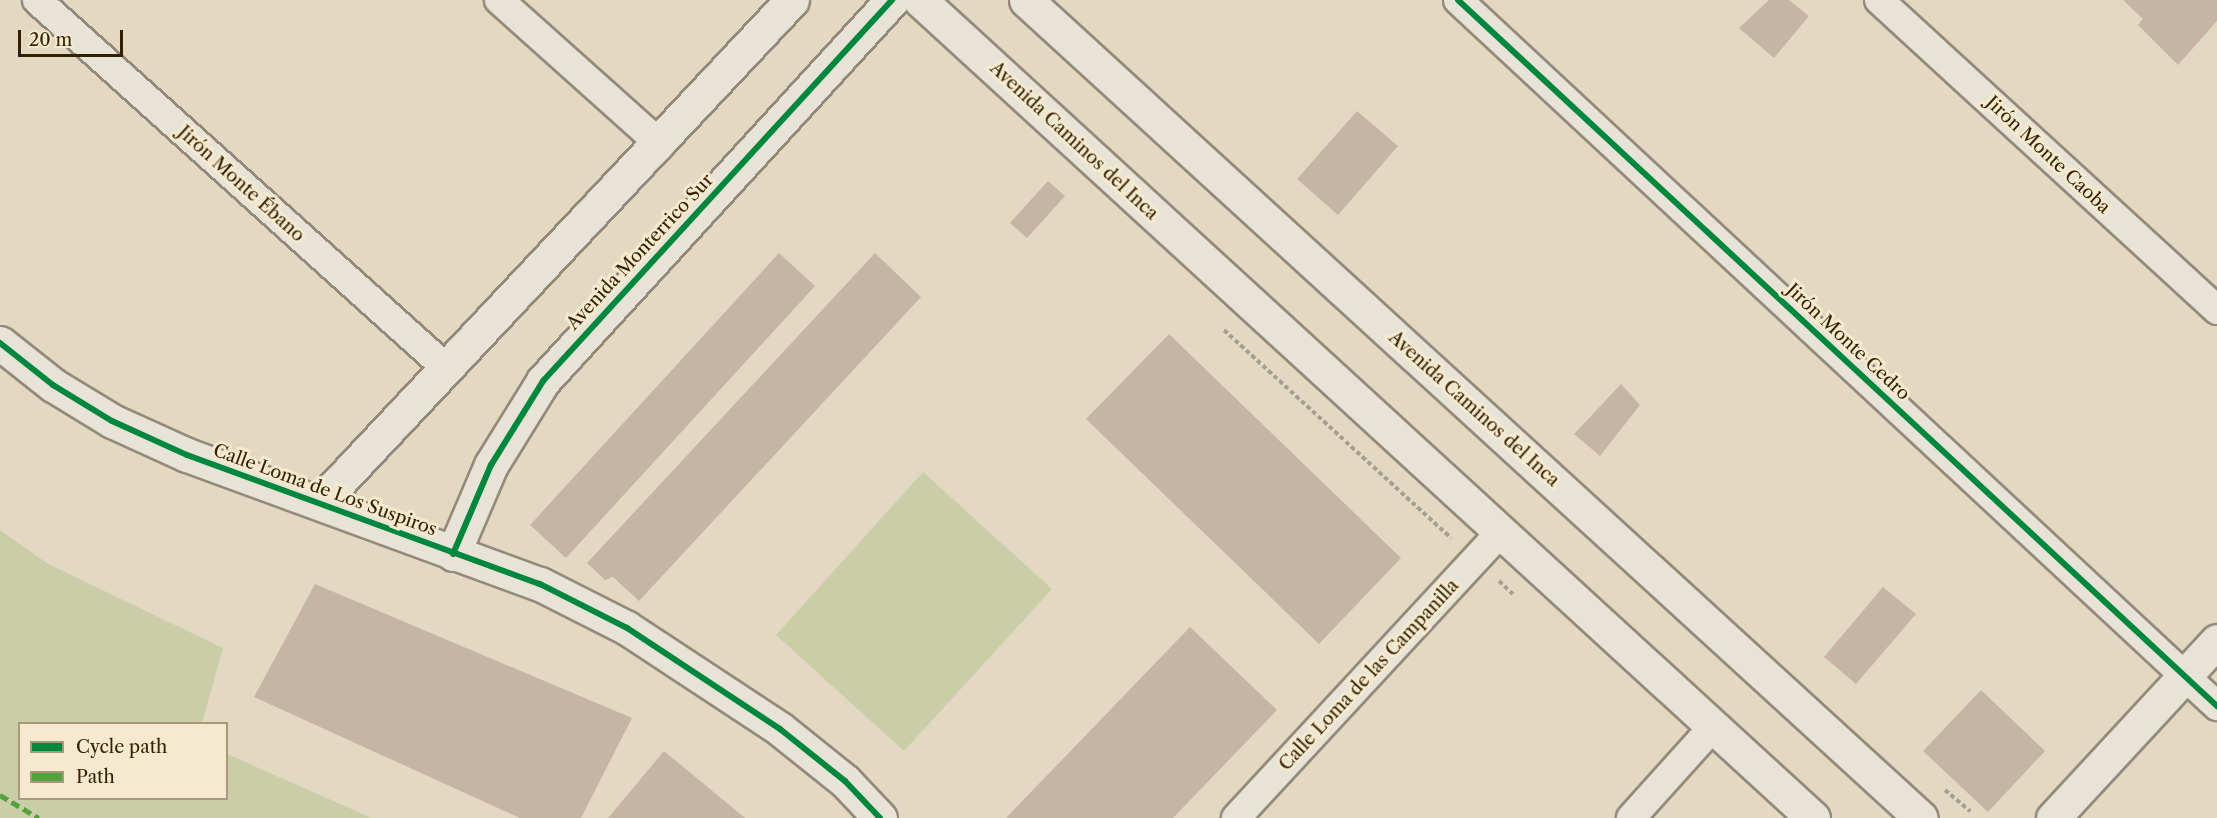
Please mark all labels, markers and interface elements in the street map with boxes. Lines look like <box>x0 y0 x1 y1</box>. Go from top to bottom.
scale bar <box>21 18 126 56</box>
text: 20 m <box>29 29 72 51</box>
street label: Avenida Caminos del Inca <box>985 57 1163 225</box>
street label: Jirón Monte Caoba <box>1981 92 2115 218</box>
street label: Jirón Monte Ébano <box>173 122 309 246</box>
street label: Avenida Monterrico Sur <box>562 170 718 334</box>
street label: Jirón Monte Cedro <box>1782 279 1914 405</box>
street label: Avenida Caminos del Inca <box>1384 327 1564 491</box>
street label: Calle Loma de Los Suspiros <box>210 439 440 541</box>
street label: Calle Loma de las Campanilla <box>1275 575 1463 775</box>
legend <box>18 722 228 800</box>
text: Cycle path <box>76 736 167 758</box>
text: Path <box>76 766 115 788</box>

